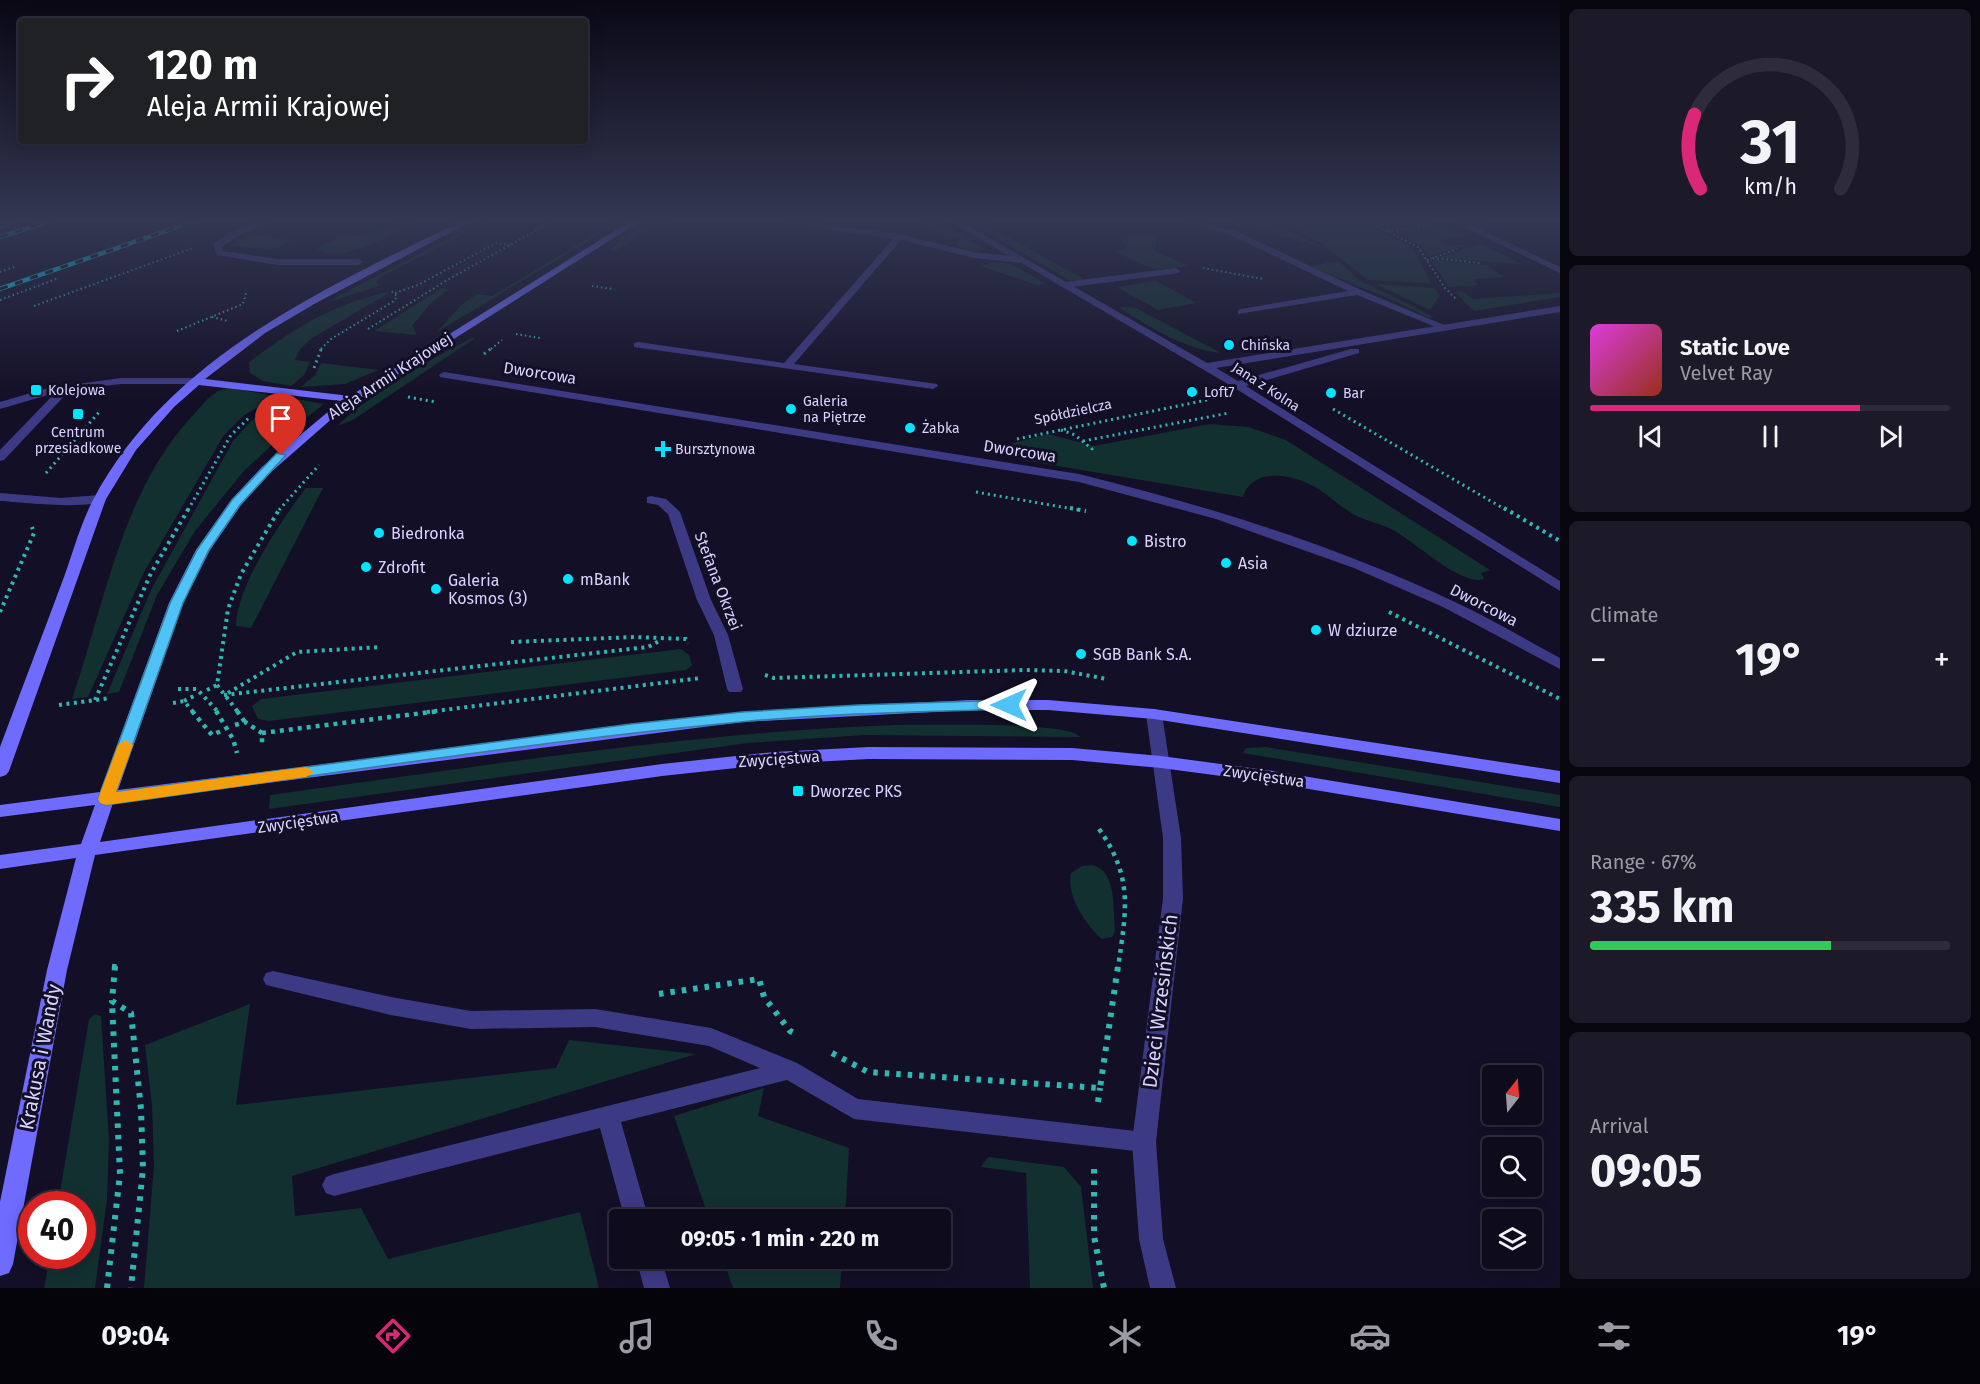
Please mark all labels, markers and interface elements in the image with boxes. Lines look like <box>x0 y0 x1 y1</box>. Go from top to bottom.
text: 120 m <box>147 40 258 90</box>
icon: right <box>48 42 126 120</box>
text: Aleja Armii Krajowej <box>147 91 391 123</box>
text: 31 <box>1739 106 1800 181</box>
text: km/h <box>1743 175 1797 201</box>
street label: Aleja Armii Krajowej <box>324 329 456 423</box>
text: Static Love <box>1680 334 1790 361</box>
place label: Chińska <box>1241 337 1290 354</box>
marker: Chińska <box>1222 338 1236 352</box>
street label: Dworcowa <box>502 358 578 388</box>
street label: Jana z Kolna <box>1229 359 1303 415</box>
text: Velvet Ray <box>1680 361 1773 385</box>
place label: Kolejowa <box>48 382 105 399</box>
marker: Kolejowa <box>29 383 43 397</box>
place label: Loft7 <box>1204 384 1234 401</box>
marker: Loft7 <box>1185 385 1199 399</box>
place label: Bar <box>1343 385 1365 402</box>
marker: Bar <box>1324 386 1338 400</box>
pin <box>255 393 306 455</box>
place label: Galeria na Piętrze <box>803 393 866 426</box>
street label: Spółdzielcza <box>1033 396 1113 428</box>
icon: arrive <box>264 402 297 435</box>
marker: Galeria na Piętrze <box>784 402 798 416</box>
marker: Centrum przesiadkowe <box>71 407 85 421</box>
place label: Żabka <box>922 419 960 437</box>
icon: previous <box>1634 420 1667 453</box>
icon: pause <box>1754 420 1787 453</box>
icon: next <box>1874 420 1907 453</box>
marker: Żabka <box>903 421 917 435</box>
place label: Centrum przesiadkowe <box>35 424 121 457</box>
street label: Dworcowa <box>982 436 1058 466</box>
place label: Bursztynowa <box>675 441 755 458</box>
marker: Bursztynowa <box>656 442 670 456</box>
place label: Biedronka <box>391 524 465 543</box>
marker: Biedronka <box>372 526 386 540</box>
street label: Stefana Okrzei <box>690 529 746 633</box>
place label: Bistro <box>1144 532 1187 551</box>
marker: Bistro <box>1125 534 1139 548</box>
place label: Asia <box>1238 554 1268 573</box>
marker: Asia <box>1219 556 1233 570</box>
place label: Zdrofit <box>378 558 426 577</box>
marker: Zdrofit <box>359 560 373 574</box>
place label: mBank <box>580 570 631 589</box>
place label: Galeria Kosmos (3) <box>448 571 527 608</box>
marker: mBank <box>561 572 575 586</box>
street label: Dworcowa <box>1447 580 1521 630</box>
marker: Galeria Kosmos (3) <box>429 582 443 596</box>
text: Climate <box>1590 603 1658 627</box>
place label: W dziurze <box>1328 621 1397 640</box>
marker: W dziurze <box>1309 623 1323 637</box>
text: 19° <box>1735 633 1805 687</box>
text: − <box>1590 640 1607 680</box>
text: + <box>1934 640 1950 680</box>
place label: SGB Bank S.A. <box>1093 645 1192 664</box>
marker: SGB Bank S.A. <box>1074 647 1088 661</box>
position arrow <box>977 673 1041 737</box>
street label: Zwycięstwa <box>738 747 820 771</box>
street label: Zwycięstwa <box>1222 761 1306 791</box>
place label: Dworzec PKS <box>810 782 902 801</box>
marker: Dworzec PKS <box>791 784 805 798</box>
street label: Zwycięstwa <box>256 807 340 837</box>
text: Range · 67% <box>1590 850 1697 874</box>
text: 335 km <box>1590 880 1734 934</box>
street label: Dzieci Wrzesińskich <box>1137 913 1183 1089</box>
street label: Krakusa i Wandy <box>14 982 66 1132</box>
north arrow <box>1482 1065 1542 1125</box>
map controls <box>1482 1065 1542 1269</box>
text: Arrival <box>1590 1114 1649 1138</box>
button: search <box>1482 1137 1542 1197</box>
text: 09:05 <box>1590 1144 1702 1198</box>
speed limit sign: 40 <box>18 1191 96 1269</box>
button: layers <box>1482 1209 1542 1269</box>
text: 09:05 · 1 min · 220 m <box>681 1225 879 1252</box>
icon: directions <box>372 1315 414 1357</box>
icon: music <box>616 1315 658 1357</box>
icon: phone <box>860 1315 902 1357</box>
icon: climate <box>1104 1315 1146 1357</box>
icon: car <box>1349 1315 1391 1357</box>
icon: filters <box>1593 1315 1635 1357</box>
text: 09:04 <box>101 1320 169 1352</box>
text: 19° <box>1837 1320 1879 1352</box>

